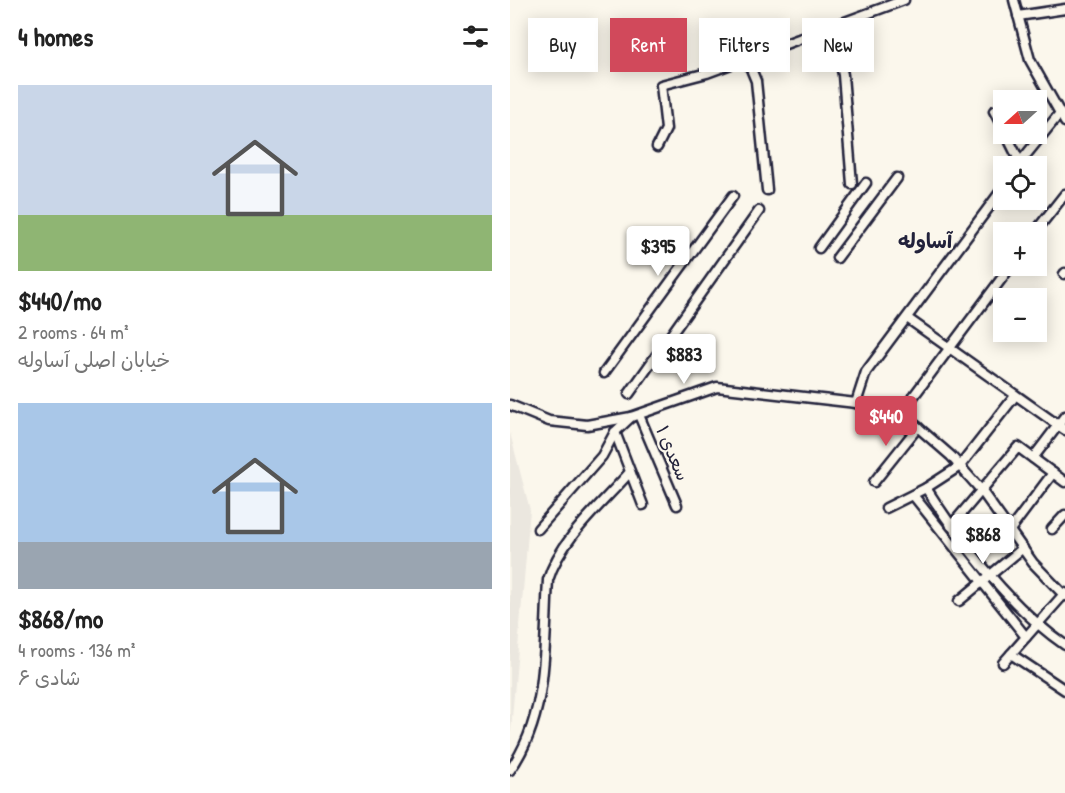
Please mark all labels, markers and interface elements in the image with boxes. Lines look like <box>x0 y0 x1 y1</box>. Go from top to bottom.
chip: Buy <box>528 18 598 72</box>
chip: Rent <box>610 18 687 72</box>
chip: Filters <box>699 18 790 72</box>
chip: New <box>802 18 874 72</box>
text: 4 homes <box>18 19 93 54</box>
icon: filters <box>459 20 492 53</box>
north arrow <box>993 90 1047 144</box>
map controls <box>993 90 1047 342</box>
icon: home <box>201 124 309 232</box>
button: locate <box>993 156 1047 210</box>
button: + <box>993 222 1047 276</box>
pin: $395 <box>622 226 694 277</box>
district label: آساوله <box>898 227 954 254</box>
text: $395 <box>641 232 675 259</box>
text: $440/mo <box>18 283 102 318</box>
button: − <box>993 288 1047 342</box>
text: 2 rooms · 64 m² <box>18 318 129 345</box>
pin: $883 <box>648 334 720 385</box>
text: $883 <box>666 340 702 367</box>
text: خیابان اصلی آساوله <box>18 346 170 373</box>
pin: $440 <box>850 396 922 447</box>
text: $440 <box>869 402 903 429</box>
street label: سعدی ۱ <box>650 422 696 484</box>
icon: home <box>201 442 309 550</box>
pin: $868 <box>947 514 1019 565</box>
text: $868 <box>965 520 1001 547</box>
text: $868/mo <box>18 601 103 636</box>
text: 4 rooms · 136 m² <box>18 636 135 663</box>
text: شادی ۶ <box>18 664 80 691</box>

